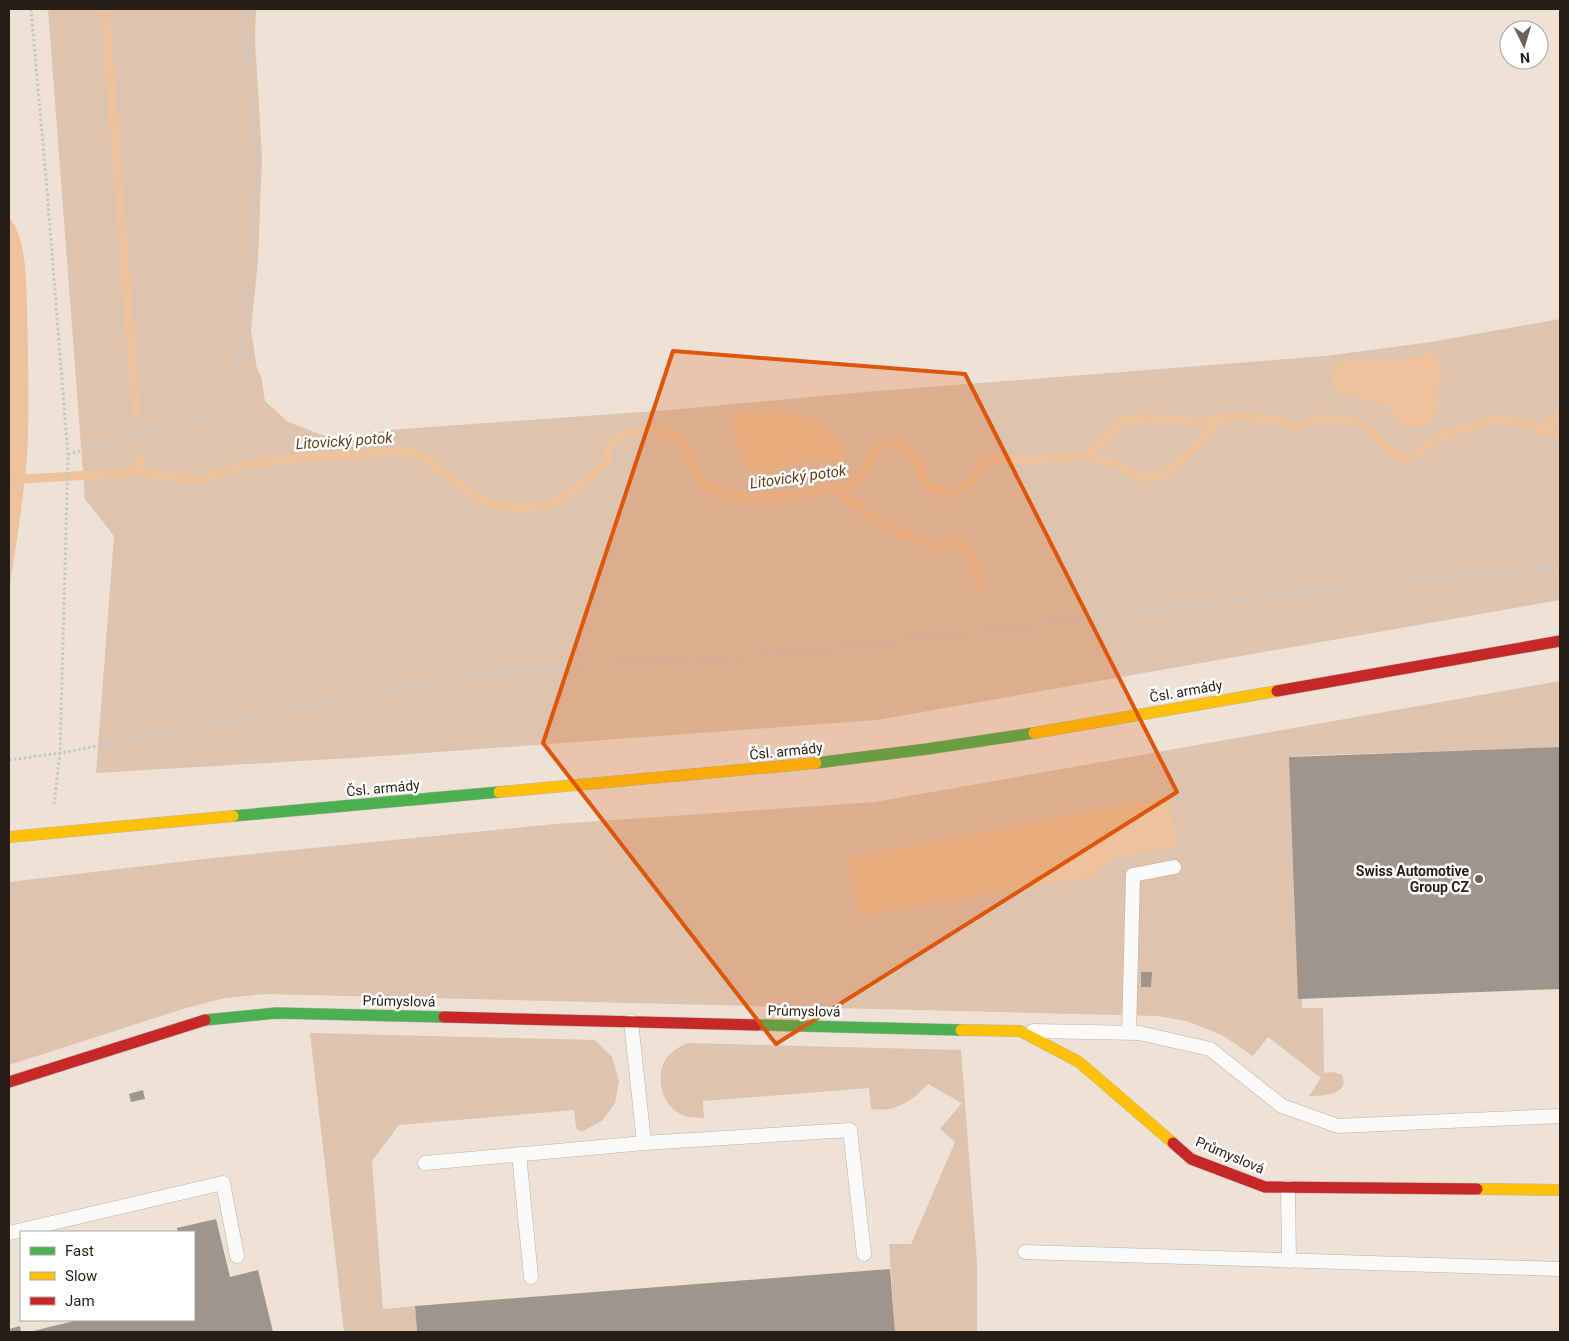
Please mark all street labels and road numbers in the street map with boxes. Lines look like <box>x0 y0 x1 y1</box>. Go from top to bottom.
street label: Čsl. armády <box>1148 676 1224 705</box>
street label: Čsl. armády <box>748 738 824 763</box>
street label: Čsl. armády <box>346 776 421 799</box>
street label: Průmyslová <box>362 992 436 1010</box>
street label: Průmyslová <box>767 1002 841 1020</box>
street label: Průmyslová <box>1193 1133 1267 1177</box>

